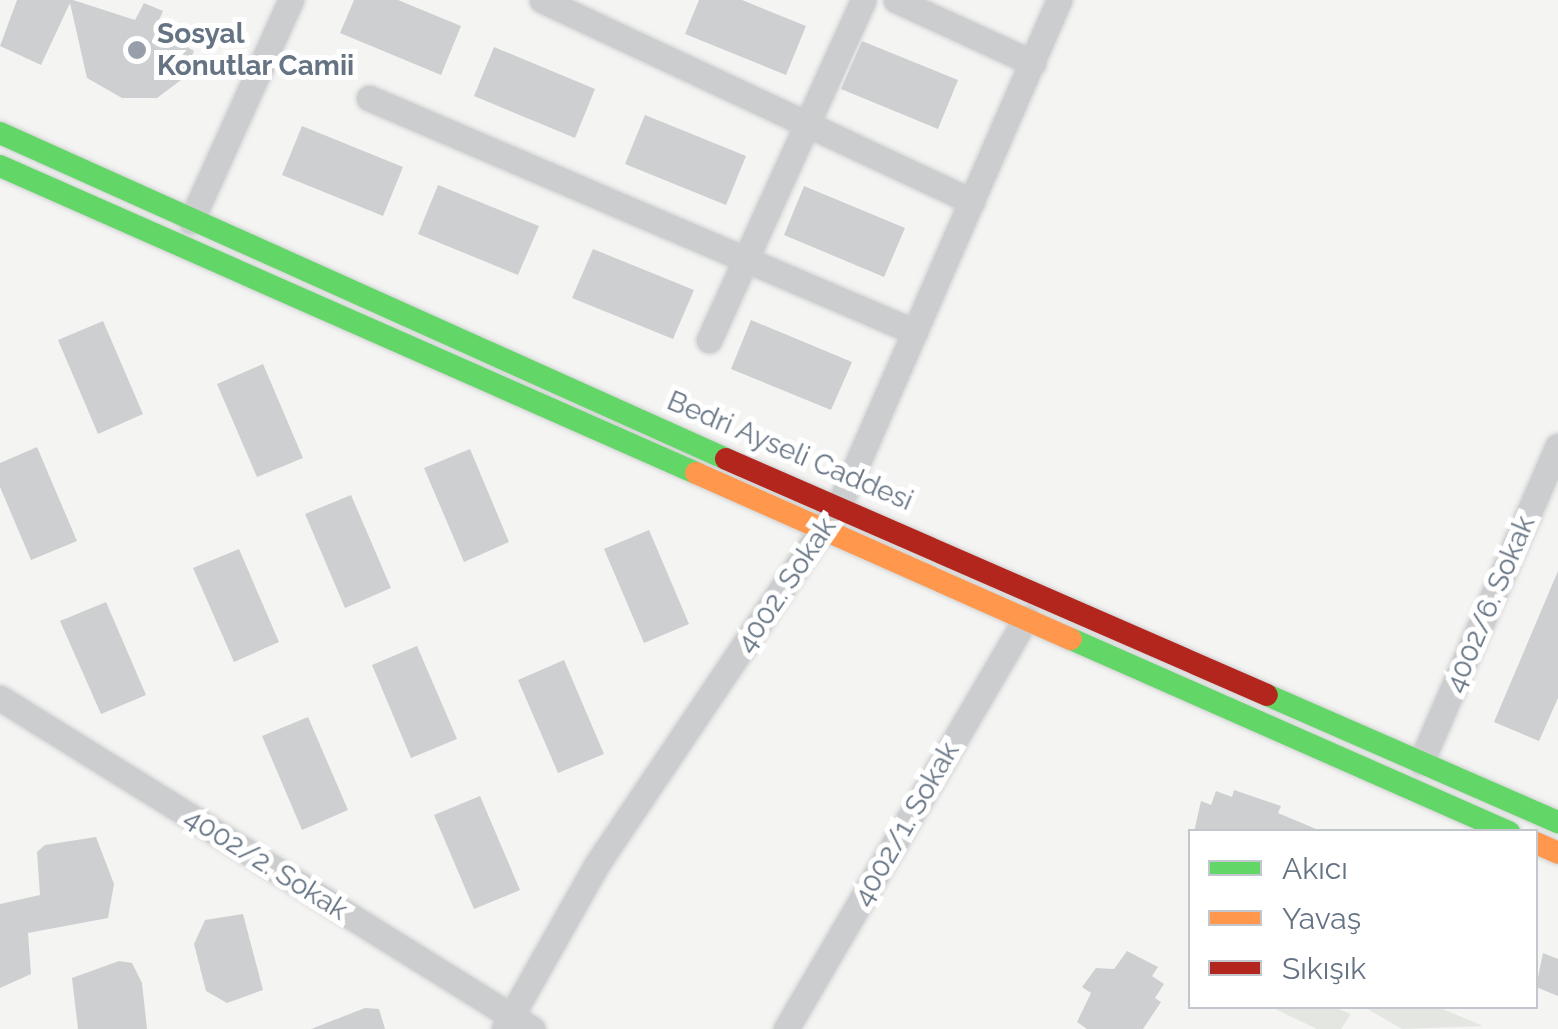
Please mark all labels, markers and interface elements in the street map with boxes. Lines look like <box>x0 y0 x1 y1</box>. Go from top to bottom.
place label: Sosyal Konutlar Camii <box>157 17 355 83</box>
marker: Sosyal Konutlar Camii <box>126 39 148 61</box>
street label: Bedri Ayseli Caddesi <box>662 384 918 518</box>
street label: 4002. Sokak <box>729 511 843 659</box>
street label: 4002/6. Sokak <box>1438 511 1542 697</box>
street label: 4002/1. Sokak <box>846 736 966 912</box>
street label: 4002/2. Sokak <box>178 800 354 928</box>
legend <box>1188 829 1538 1009</box>
text: Akıcı <box>1282 851 1348 886</box>
text: Yavaş <box>1282 901 1361 936</box>
text: Sıkışık <box>1282 951 1366 986</box>

